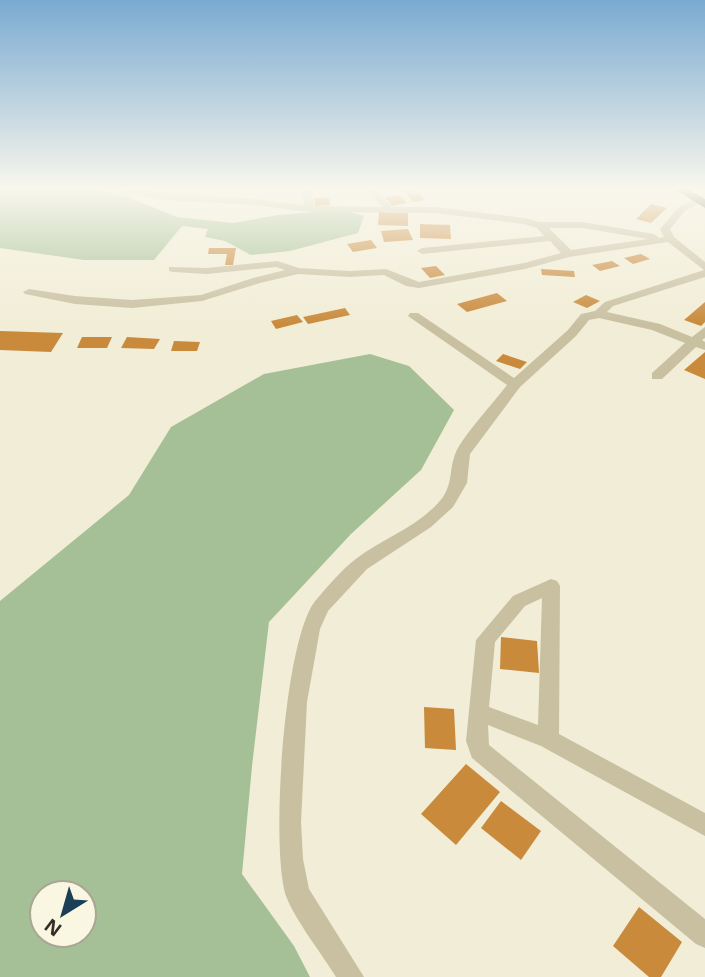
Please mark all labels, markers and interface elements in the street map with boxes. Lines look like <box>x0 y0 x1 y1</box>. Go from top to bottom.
north arrow <box>28 879 98 949</box>
text: N <box>39 913 67 943</box>

